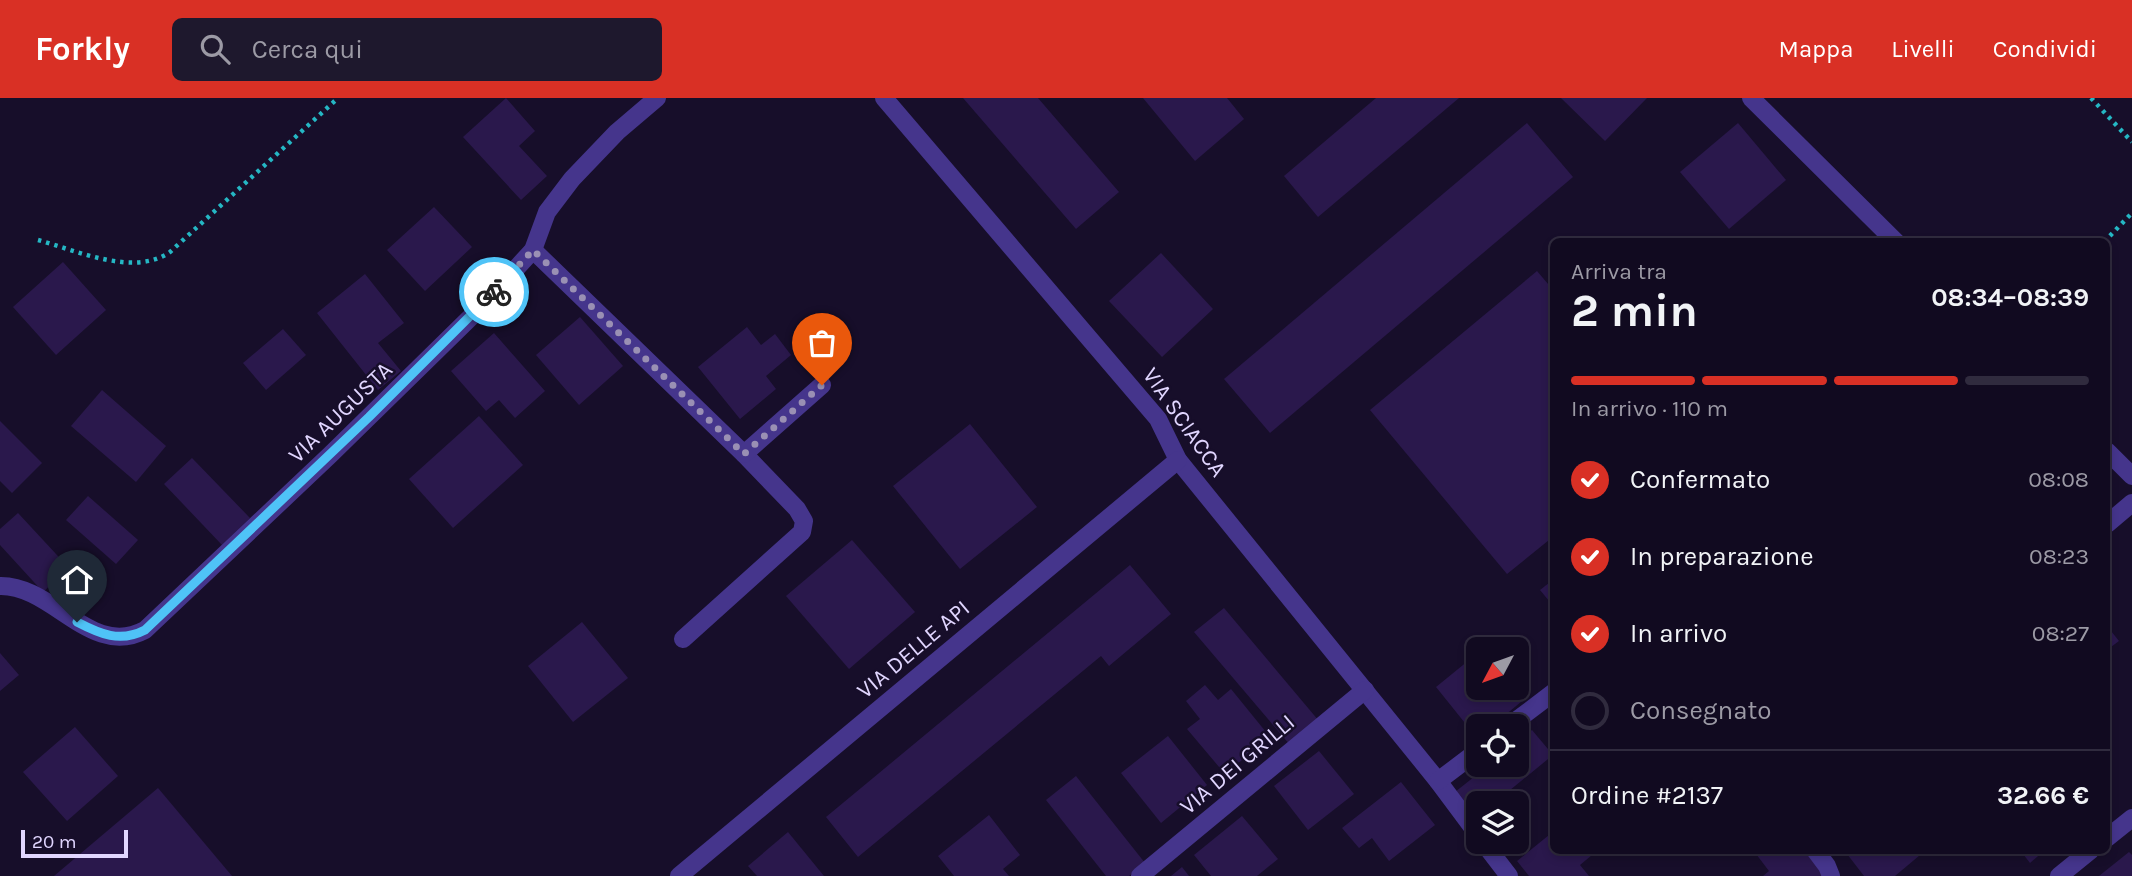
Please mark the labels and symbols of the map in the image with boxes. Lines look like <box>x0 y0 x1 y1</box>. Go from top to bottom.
courier <box>459 257 529 327</box>
pin <box>792 313 852 385</box>
street label: VIA AUGUSTA <box>283 356 398 469</box>
street label: VIA SCIACCA <box>1137 362 1232 482</box>
pin <box>47 550 107 622</box>
street label: VIA DELLE API <box>852 595 975 704</box>
north arrow <box>1466 637 1530 700</box>
street label: VIA DEI GRILLI <box>1174 709 1300 820</box>
scale bar <box>21 827 128 859</box>

